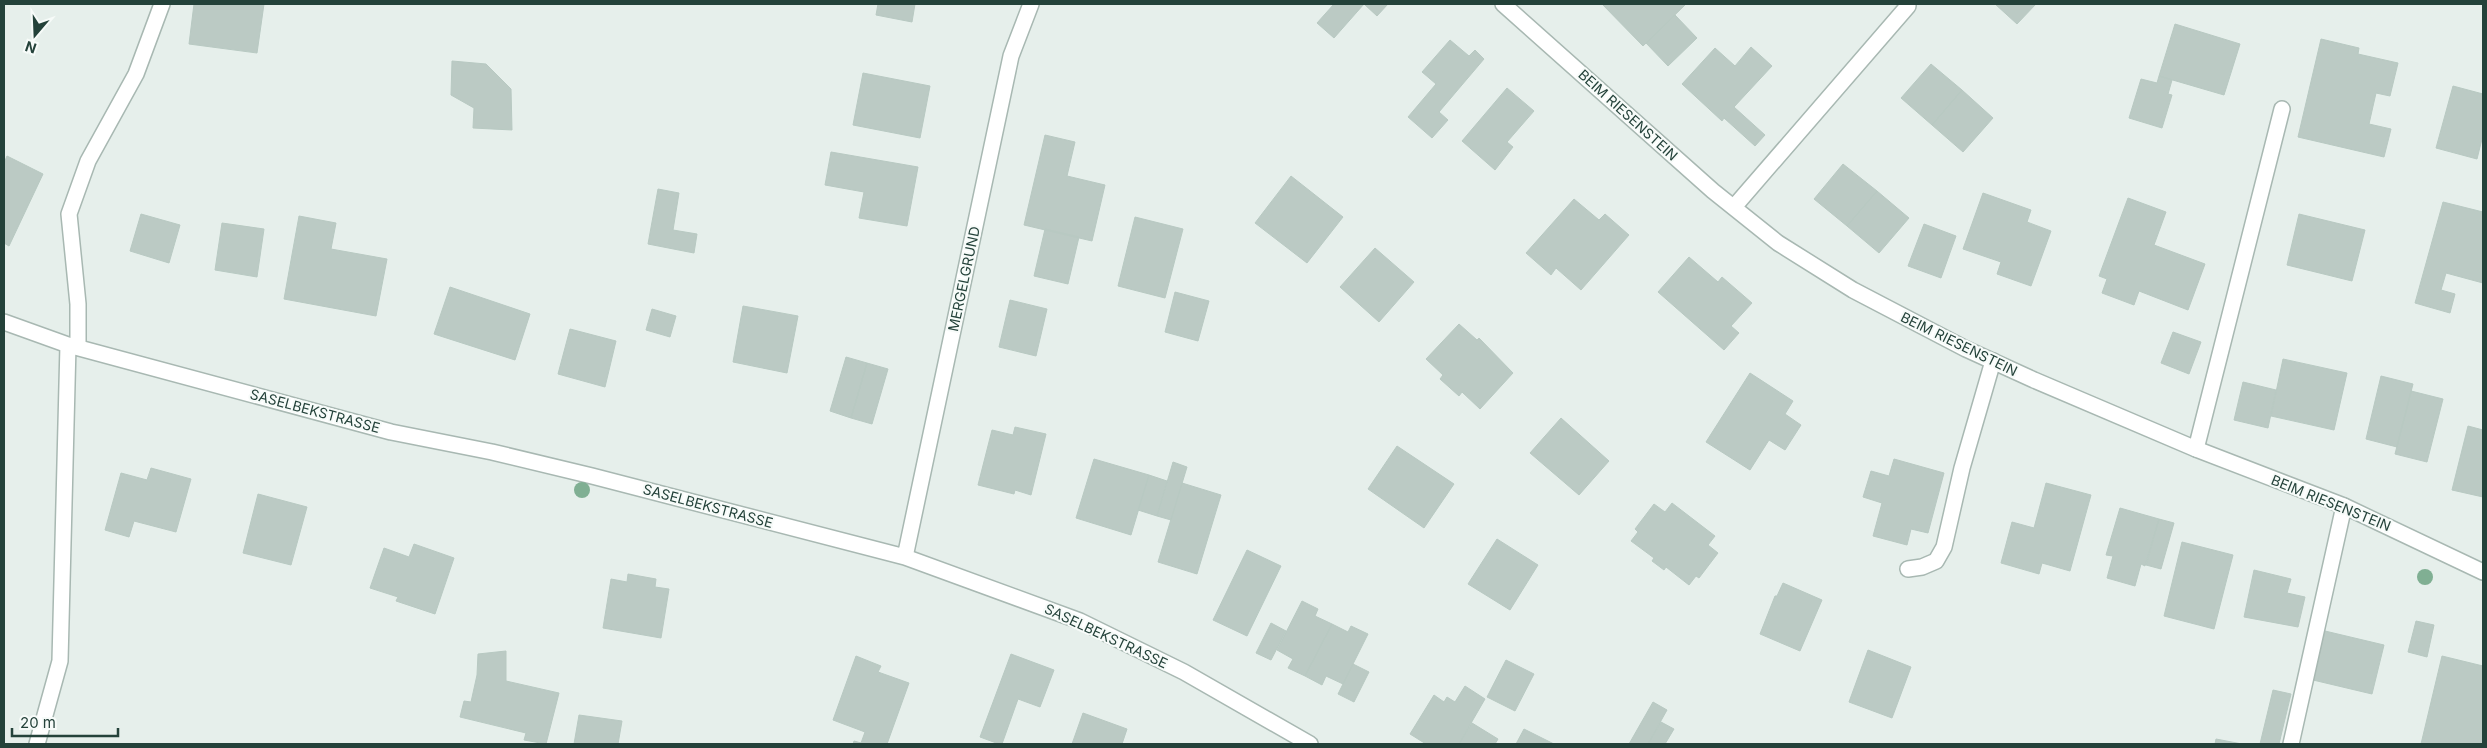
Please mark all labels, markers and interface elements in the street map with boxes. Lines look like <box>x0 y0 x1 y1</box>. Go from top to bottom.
north arrow <box>10 10 60 60</box>
text: N <box>23 38 38 58</box>
street label: BEIM RIESENSTEIN <box>1575 66 1682 164</box>
street label: MERGELGRUND <box>944 225 983 333</box>
street label: BEIM RIESENSTEIN <box>1898 308 2020 379</box>
street label: SASELBEKSTRASSE <box>248 385 382 436</box>
street label: BEIM RIESENSTEIN <box>2269 471 2394 534</box>
street label: SASELBEKSTRASSE <box>641 480 775 531</box>
street label: SASELBEKSTRASSE <box>1042 600 1170 672</box>
scale bar <box>12 706 119 738</box>
text: 20 m <box>20 713 56 732</box>

